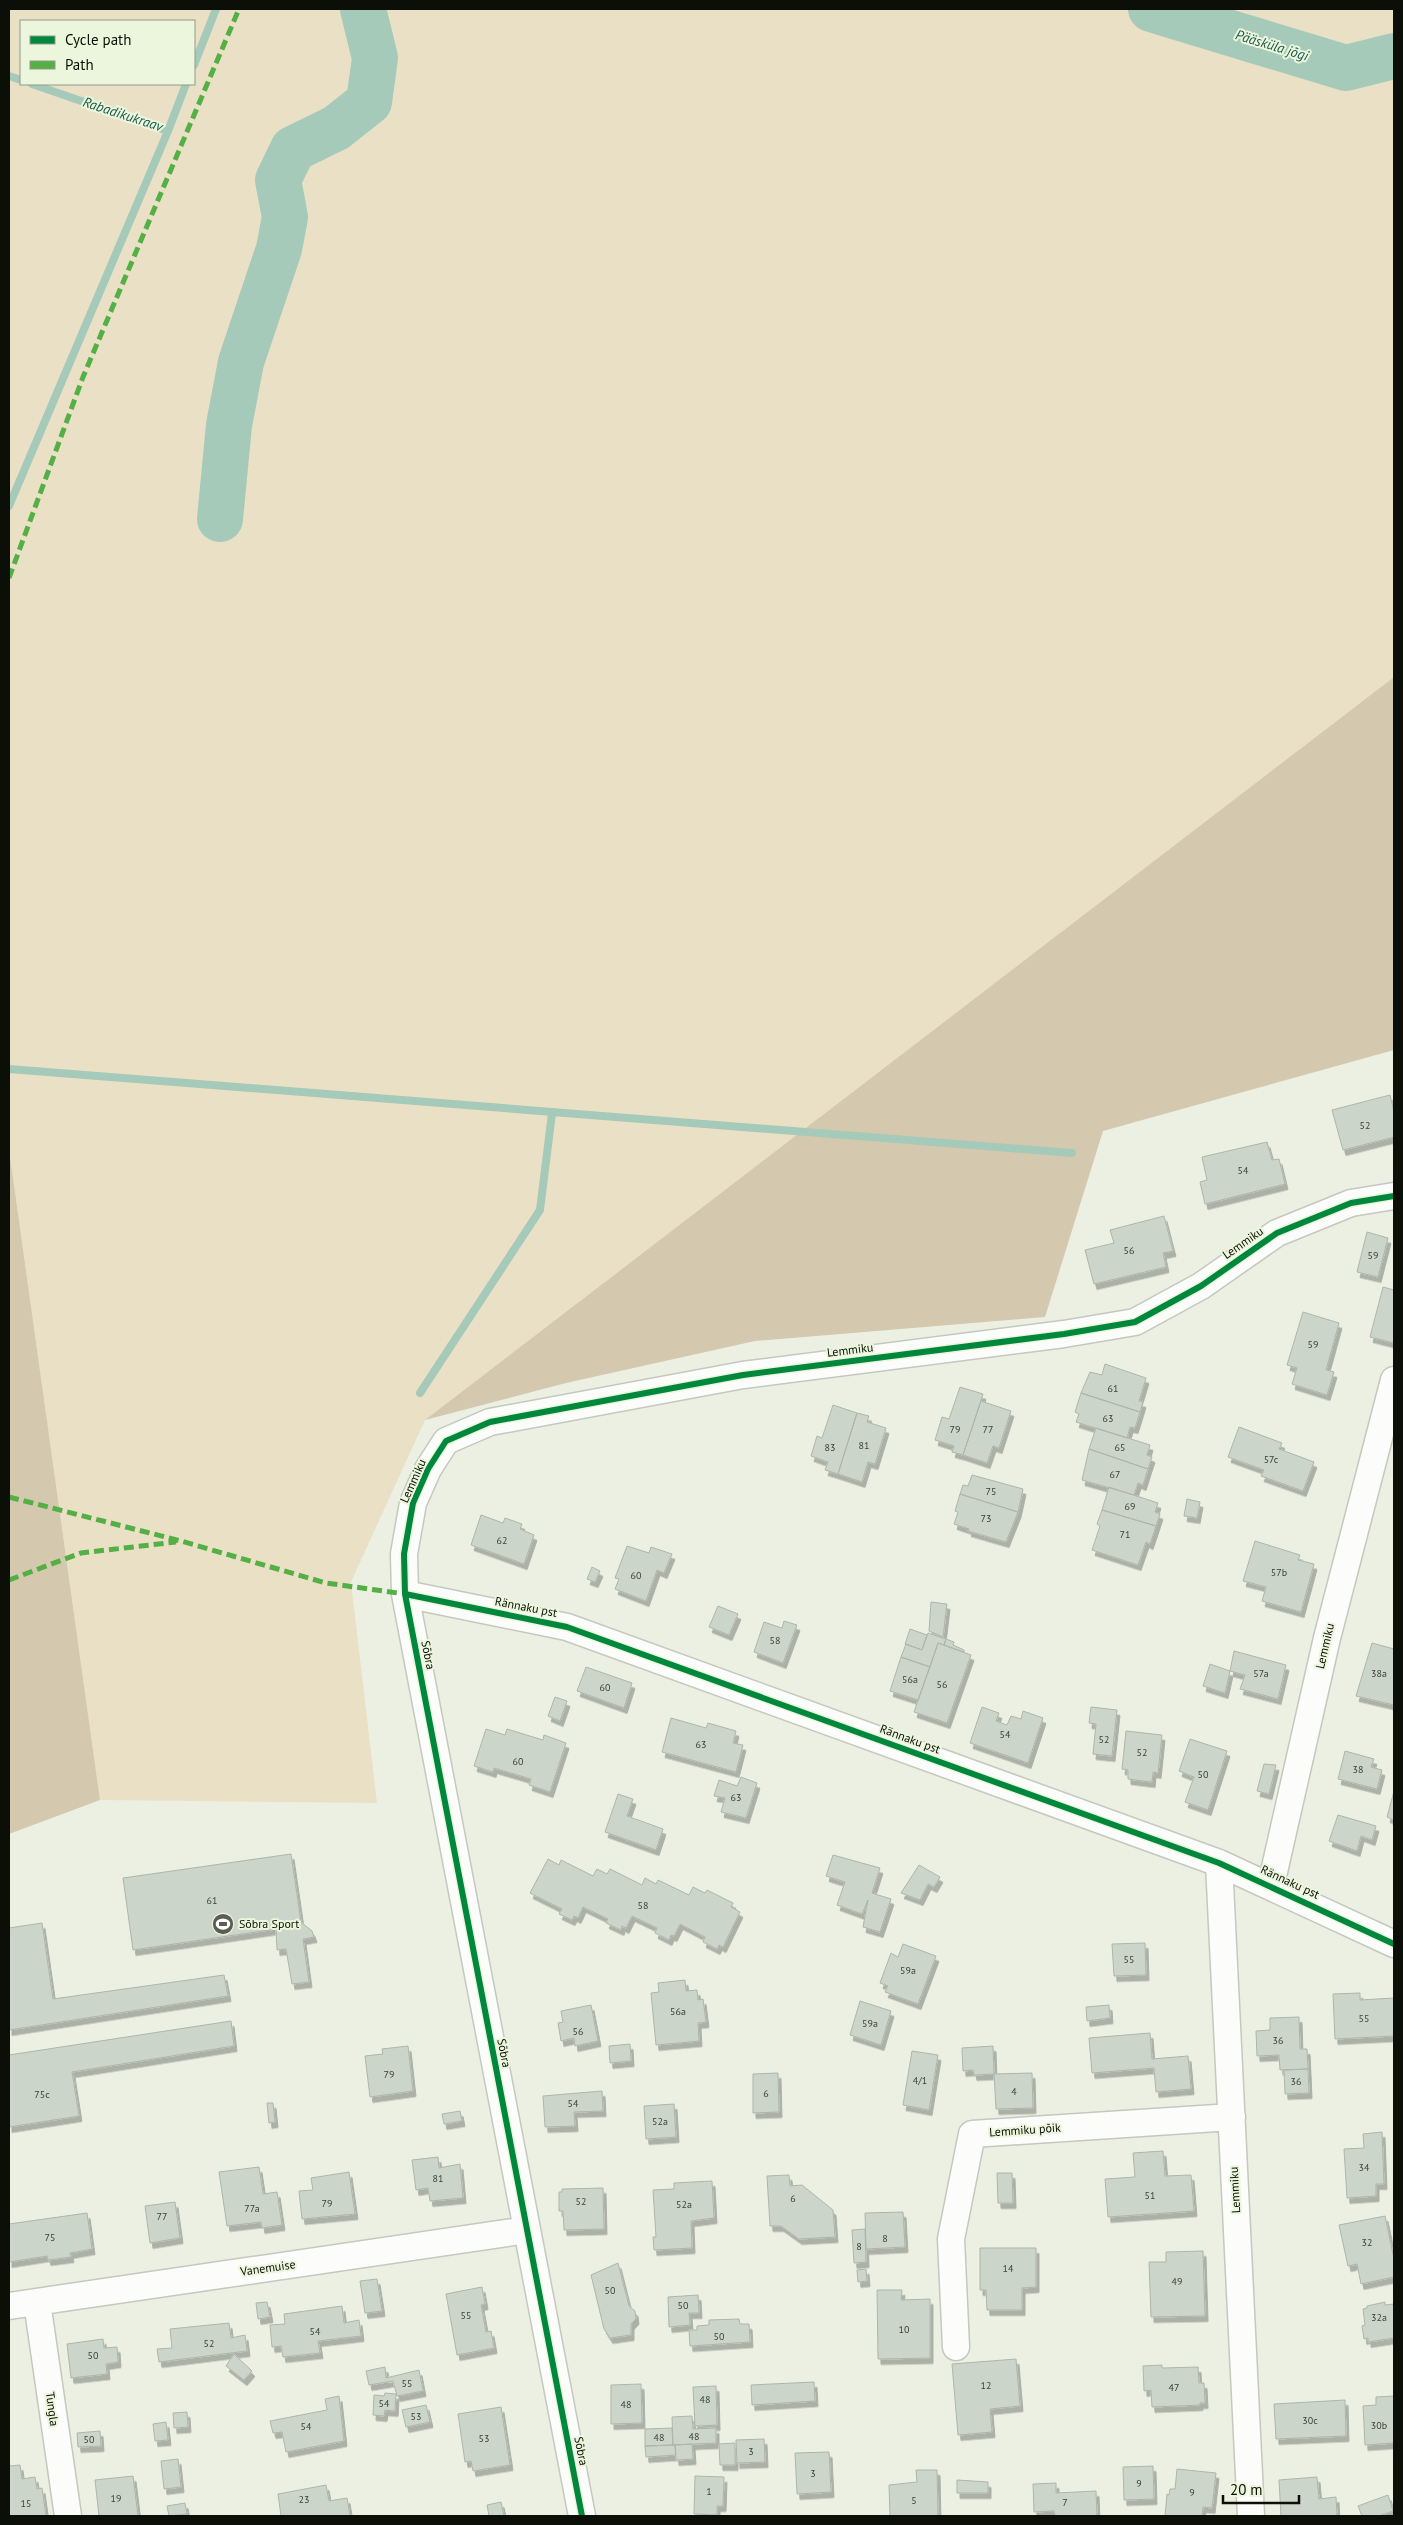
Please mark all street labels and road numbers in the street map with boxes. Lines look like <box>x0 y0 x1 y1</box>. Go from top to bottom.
street label: Lemmiku <box>1219 1223 1266 1262</box>
street label: Lemmiku <box>826 1339 874 1360</box>
street label: Lemmiku <box>396 1456 429 1505</box>
street label: Rännaku pst <box>494 1593 558 1620</box>
street label: Lemmiku <box>1312 1622 1337 1670</box>
street label: Sõbra <box>418 1639 439 1671</box>
street label: Rännaku pst <box>878 1721 942 1756</box>
street label: Rännaku pst <box>1258 1861 1322 1902</box>
street label: Sõbra <box>494 2037 515 2069</box>
street label: Lemmiku põik <box>989 2120 1061 2139</box>
street label: Lemmiku <box>1226 2166 1243 2214</box>
street label: Vanemuise <box>238 2256 296 2279</box>
street label: Tungla <box>43 2391 62 2427</box>
street label: Sõbra <box>571 2435 592 2467</box>

